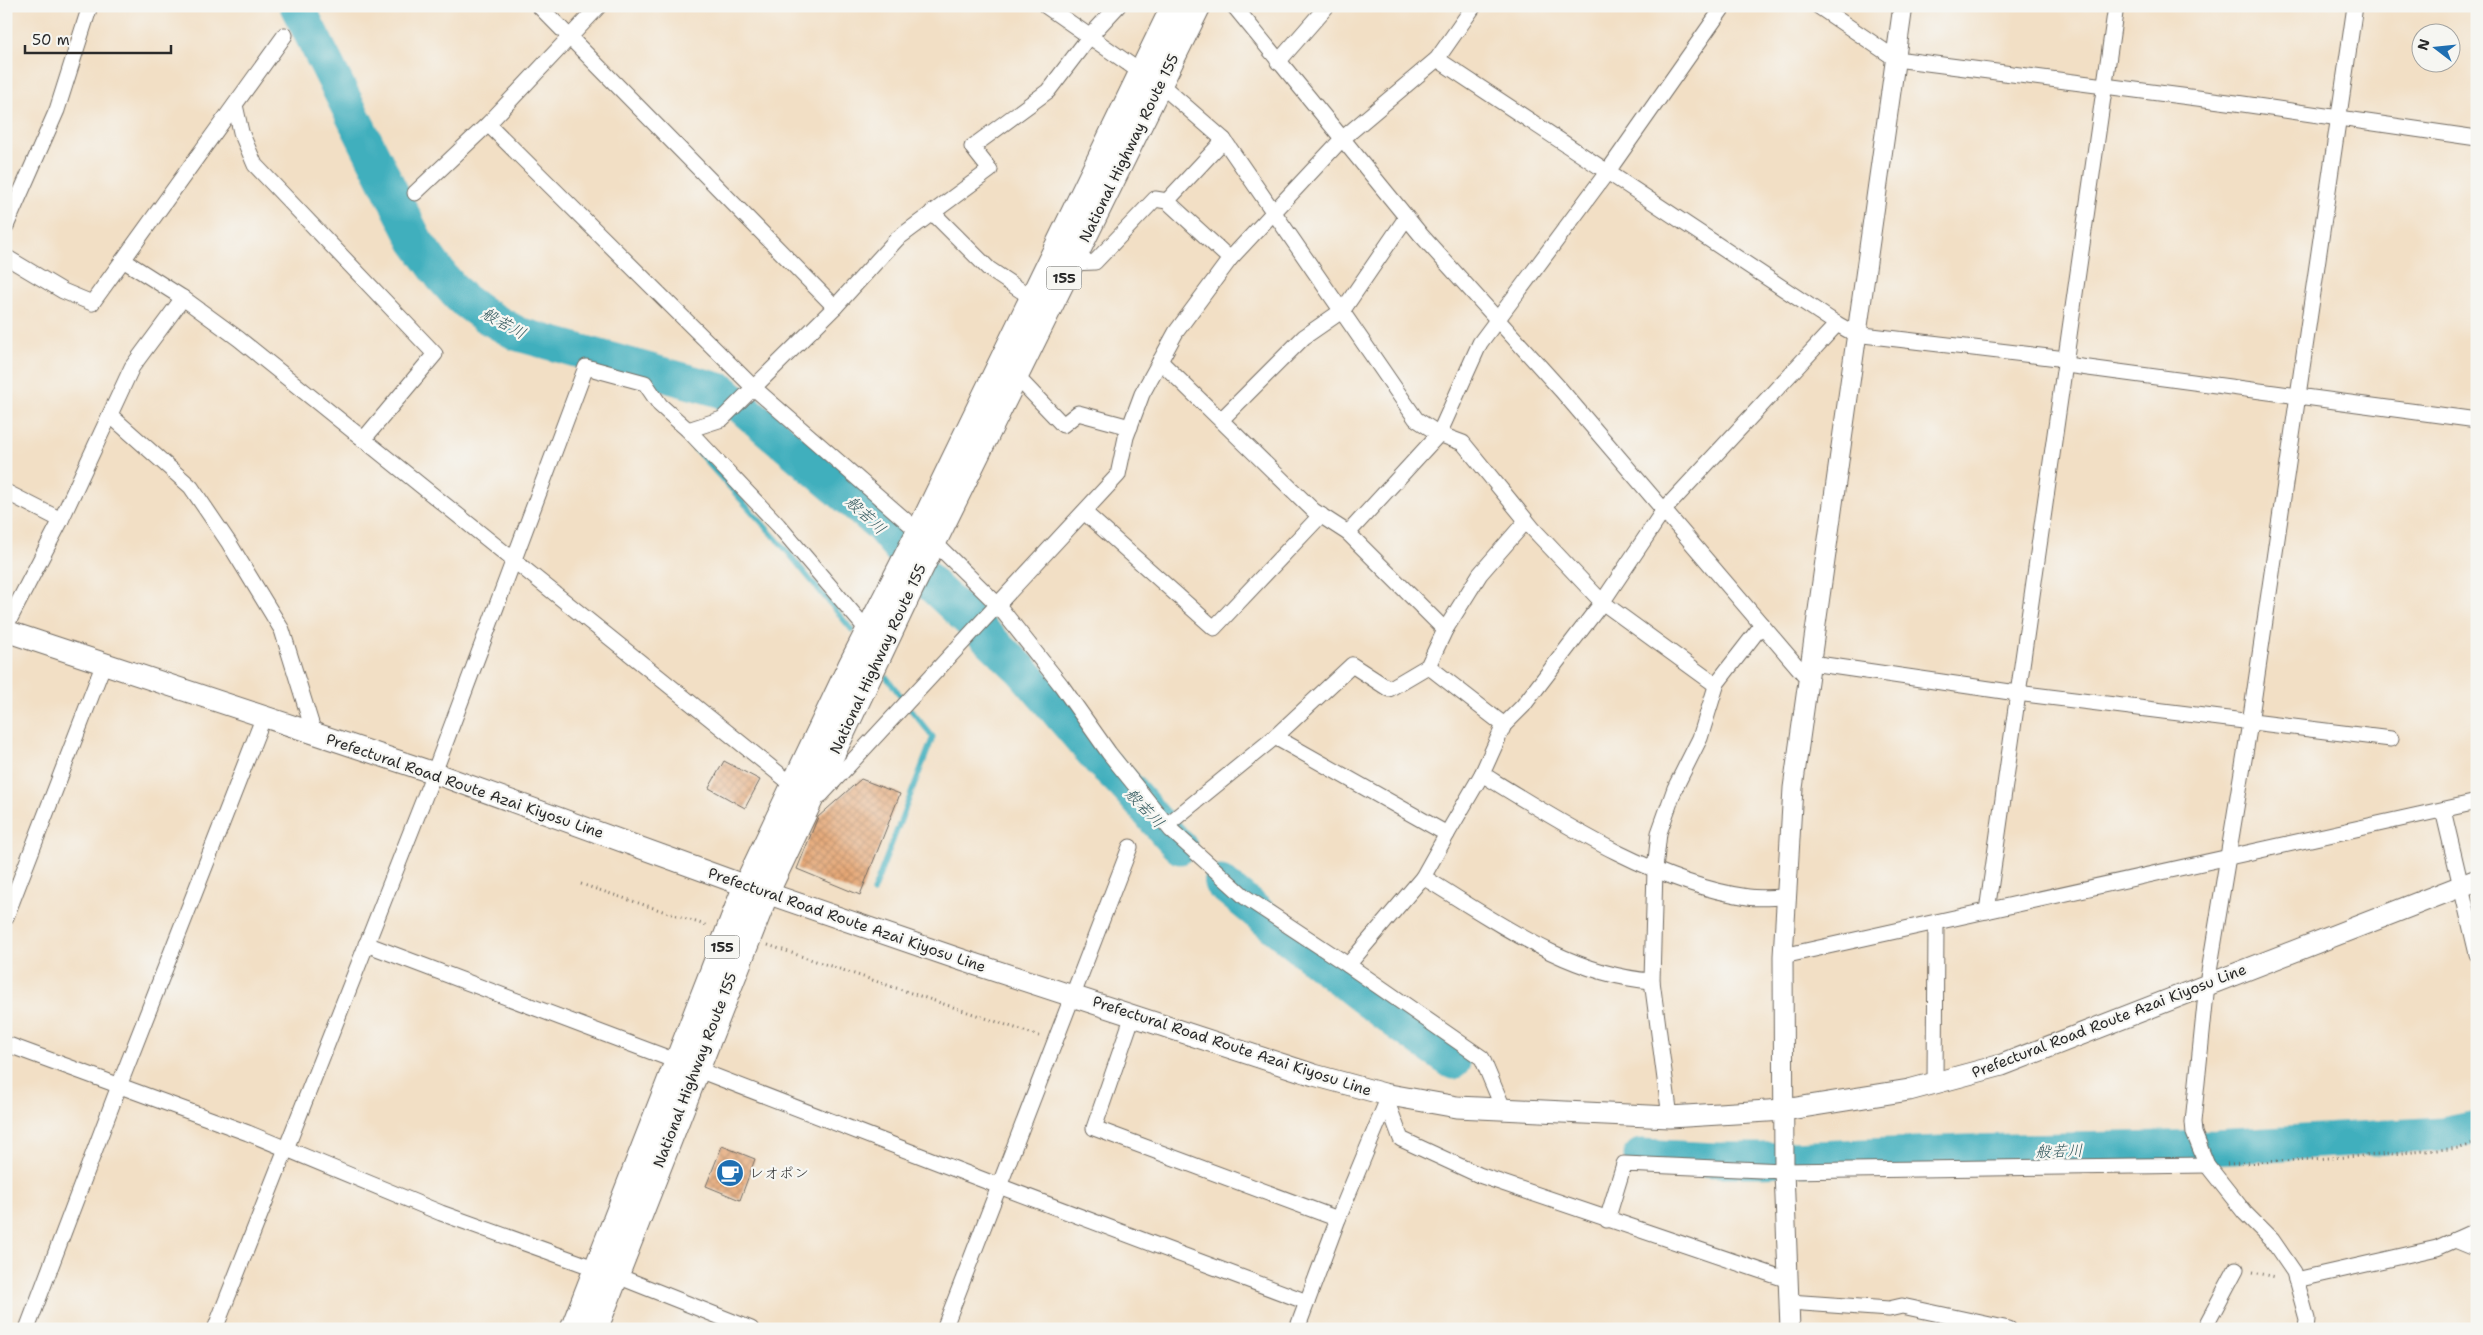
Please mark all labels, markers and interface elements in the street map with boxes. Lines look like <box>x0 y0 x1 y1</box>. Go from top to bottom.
scale bar <box>25 22 171 54</box>
north arrow <box>2410 22 2460 72</box>
text: 50 m <box>32 30 70 50</box>
text: N <box>2413 37 2434 52</box>
street label: National Highway Route 155 <box>1075 50 1183 246</box>
road number: 155 <box>1046 266 1082 290</box>
water label: 般若川 <box>478 302 530 344</box>
water label: 般若川 <box>841 491 891 539</box>
street label: National Highway Route 155 <box>825 561 931 757</box>
street label: Prefectural Road Route Azai Kiyosu Line <box>323 729 607 843</box>
water label: 般若川 <box>1121 783 1169 833</box>
street label: Prefectural Road Route Azai Kiyosu Line <box>705 863 989 977</box>
road number: 155 <box>704 936 740 959</box>
street label: Prefectural Road Route Azai Kiyosu Line <box>1969 959 2249 1083</box>
street label: National Highway Route 155 <box>648 969 742 1171</box>
street label: Prefectural Road Route Azai Kiyosu Line <box>1090 991 1374 1101</box>
water label: 般若川 <box>2035 1140 2083 1162</box>
cafe icon: レオポン <box>715 1158 745 1188</box>
place label: レオポン <box>749 1163 809 1183</box>

